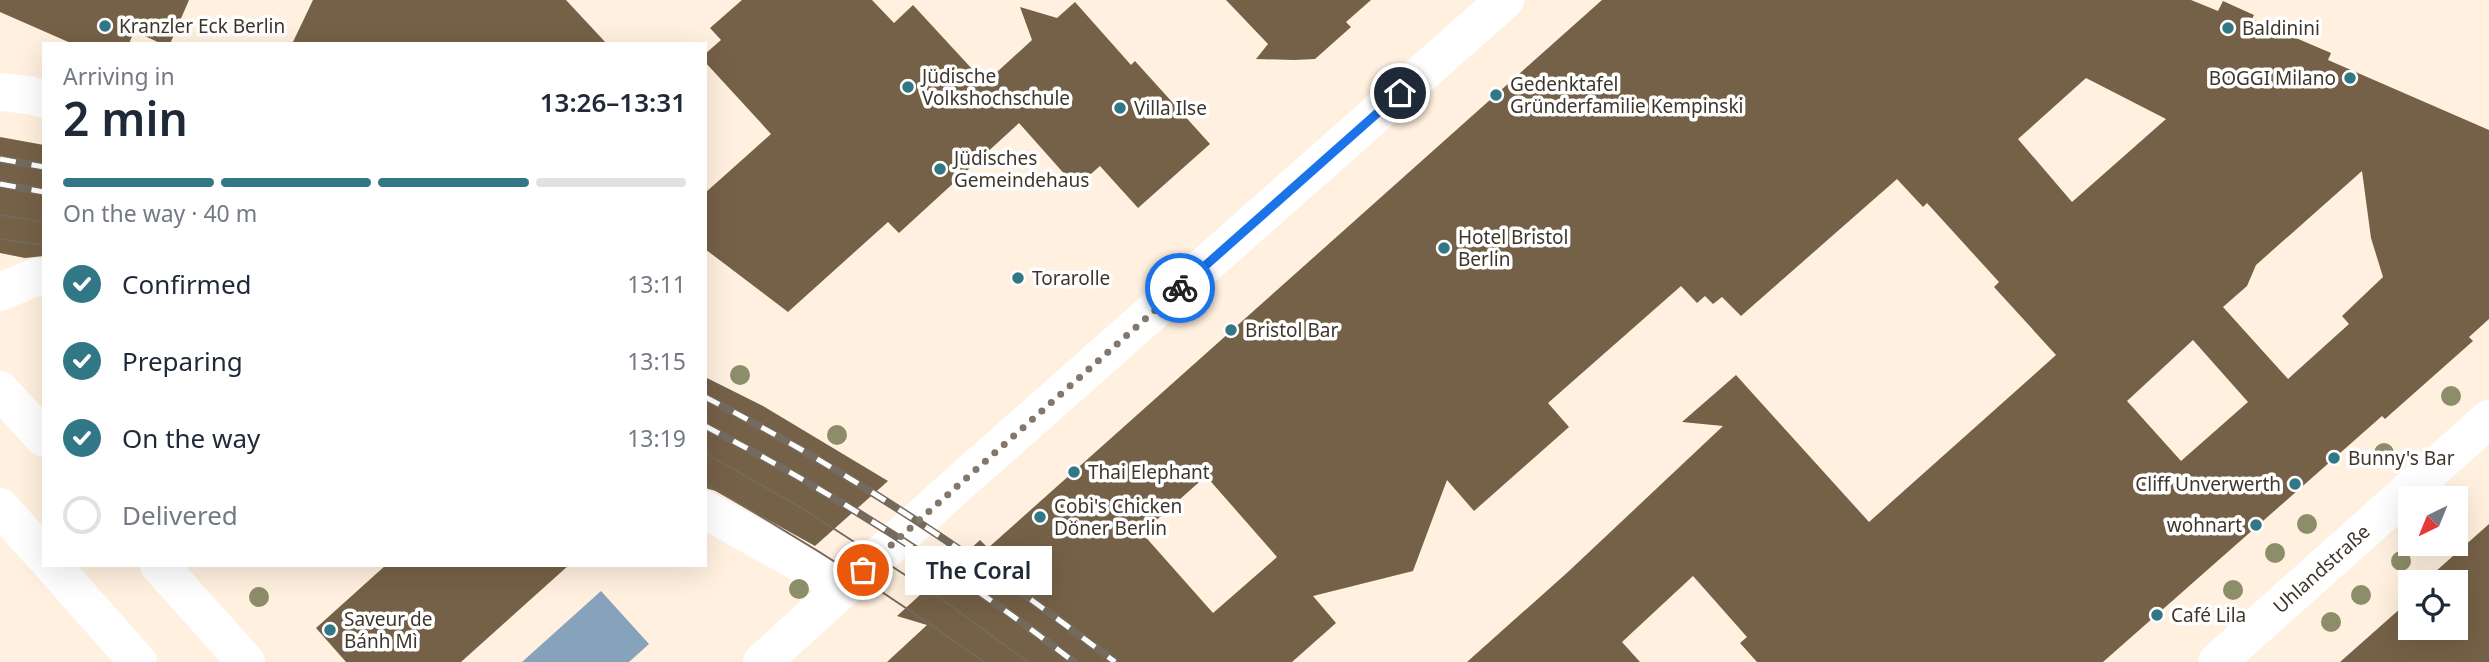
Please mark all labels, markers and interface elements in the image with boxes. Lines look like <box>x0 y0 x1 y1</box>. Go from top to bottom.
place label: Kranzler Eck Berlin <box>119 13 285 39</box>
place label: Baldinini <box>2242 15 2320 41</box>
marker: Kranzler Eck Berlin <box>97 18 113 34</box>
marker: Baldinini <box>2220 20 2236 36</box>
text: Arriving in <box>63 60 175 92</box>
place label: Jüdische Volkshochschule <box>920 63 1070 111</box>
pin <box>1370 63 1430 123</box>
place label: BOGGI Milano <box>2209 65 2336 91</box>
marker: BOGGI Milano <box>2342 70 2358 86</box>
place label: Gedenktafel Gründerfamilie Kempinski <box>1510 71 1743 119</box>
icon: home <box>1381 74 1419 112</box>
marker: Jüdische Volkshochschule <box>900 79 916 95</box>
text: 13:26–13:31 <box>540 84 686 120</box>
text: 2 min <box>63 87 188 149</box>
marker: Gedenktafel Gründerfamilie Kempinski <box>1488 87 1504 103</box>
place label: Villa Ilse <box>1134 95 1207 121</box>
marker: Villa Ilse <box>1112 100 1128 116</box>
place label: Jüdisches Gemeindehaus <box>952 145 1089 193</box>
marker: Jüdisches Gemeindehaus <box>932 161 948 177</box>
text: On the way · 40 m <box>63 197 257 229</box>
place label: Hotel Bristol Berlin <box>1458 224 1568 272</box>
marker: Hotel Bristol Berlin <box>1436 240 1452 256</box>
courier <box>1145 253 1215 323</box>
icon: check <box>63 265 101 303</box>
place label: Torarolle <box>1032 265 1110 291</box>
text: Confirmed <box>122 266 252 302</box>
text: 13:11 <box>627 268 686 300</box>
icon: bike <box>1161 269 1199 307</box>
marker: Torarolle <box>1010 270 1026 286</box>
place label: Bristol Bar <box>1245 317 1338 343</box>
marker: Bristol Bar <box>1223 322 1239 338</box>
icon: check <box>63 342 101 380</box>
text: Preparing <box>122 343 243 379</box>
text: 13:15 <box>627 345 686 377</box>
icon: check <box>63 419 101 457</box>
text: On the way <box>122 420 260 456</box>
text: 13:19 <box>627 422 686 454</box>
place label: Bunny's Bar <box>2348 445 2455 471</box>
marker: Bunny's Bar <box>2326 450 2342 466</box>
place label: Thai Elephant <box>1088 459 1210 485</box>
marker: Thai Elephant <box>1066 464 1082 480</box>
place label: Cliff Unverwerth <box>2135 471 2281 497</box>
marker: Cliff Unverwerth <box>2287 476 2303 492</box>
north arrow <box>2398 486 2468 556</box>
map controls <box>2398 486 2468 640</box>
place label: Cobi's Chicken Döner Berlin <box>1054 493 1182 541</box>
text: Delivered <box>122 497 238 533</box>
marker: Cobi's Chicken Döner Berlin <box>1032 509 1048 525</box>
place label: wohnart <box>2167 512 2242 538</box>
marker: wohnart <box>2248 517 2264 533</box>
street label: Uhlandstraße <box>2267 519 2375 619</box>
pin <box>833 540 893 600</box>
callout: The Coral <box>905 546 1052 594</box>
icon: bag <box>844 551 882 589</box>
text: The Coral <box>926 554 1031 586</box>
button: locate <box>2398 570 2468 640</box>
place label: Café Lila <box>2171 602 2246 628</box>
place label: Saveur de Bánh Mì <box>344 606 432 654</box>
marker: Café Lila <box>2149 607 2165 623</box>
marker: Saveur de Bánh Mì <box>322 622 338 638</box>

